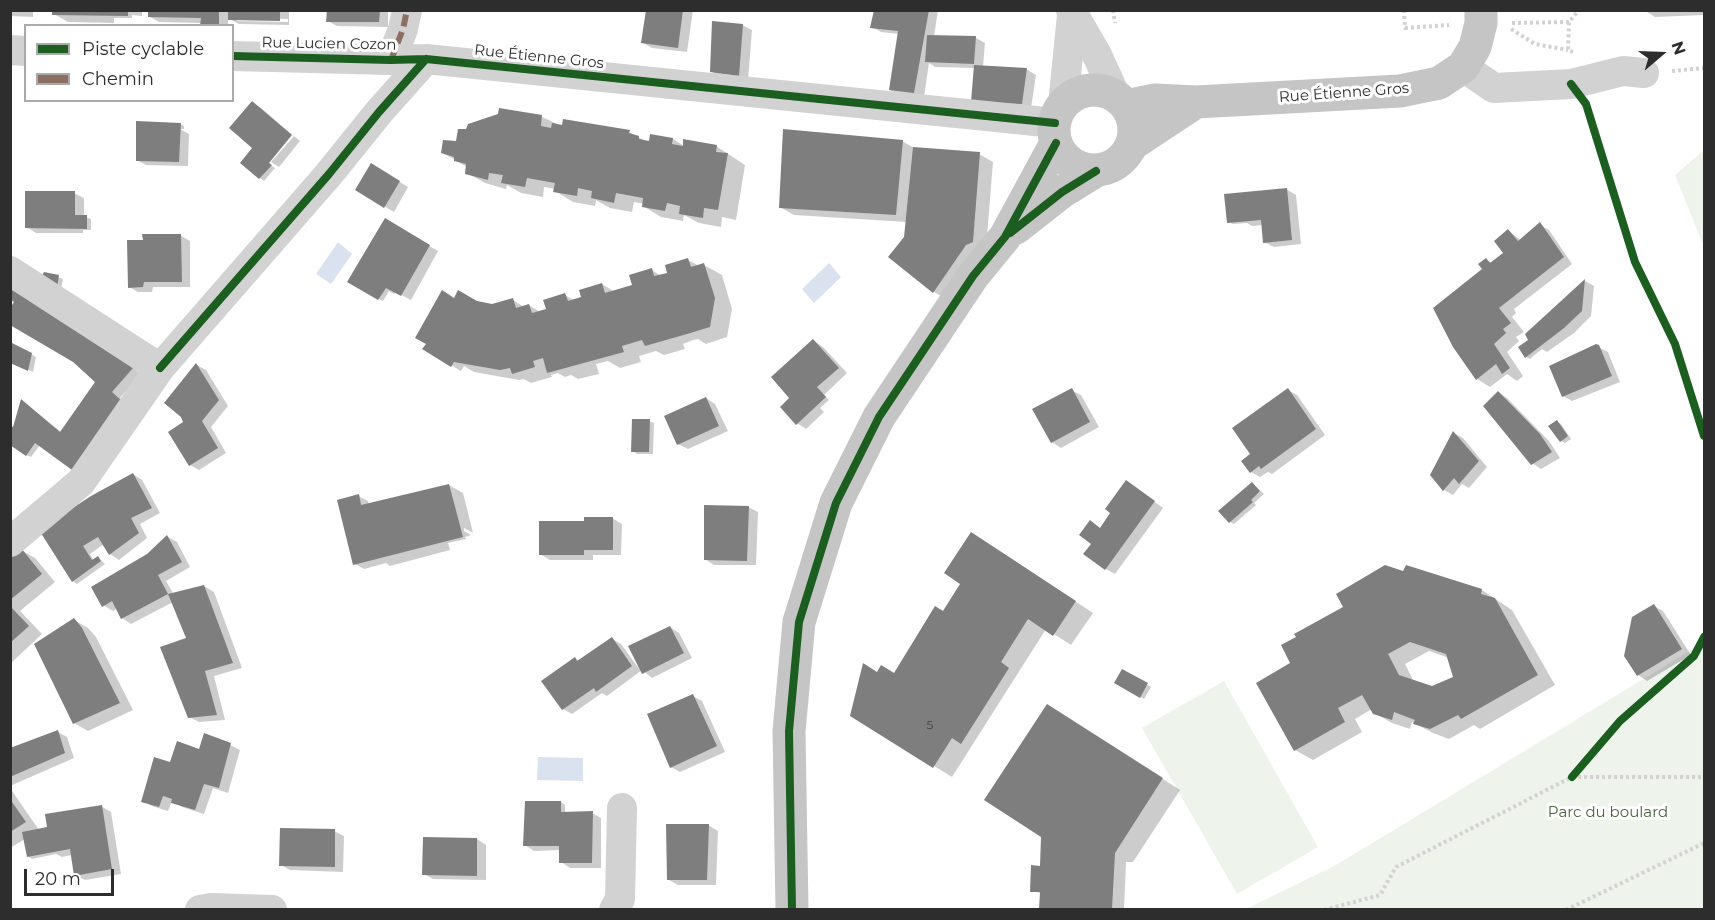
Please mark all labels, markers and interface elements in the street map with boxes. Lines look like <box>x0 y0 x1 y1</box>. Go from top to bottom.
legend <box>24 24 234 102</box>
north arrow <box>1631 24 1691 84</box>
street label: Rue Lucien Cozon <box>261 34 397 54</box>
text: Piste cyclable <box>82 38 204 60</box>
text: N <box>1667 39 1690 57</box>
street label: Rue Étienne Gros <box>473 41 605 73</box>
text: Chemin <box>82 68 154 90</box>
street label: Rue Étienne Gros <box>1278 79 1410 107</box>
house number: 5 <box>927 718 933 732</box>
park label: Parc du boulard <box>1548 804 1668 822</box>
scale bar <box>27 857 117 895</box>
text: 20 m <box>35 868 81 890</box>

